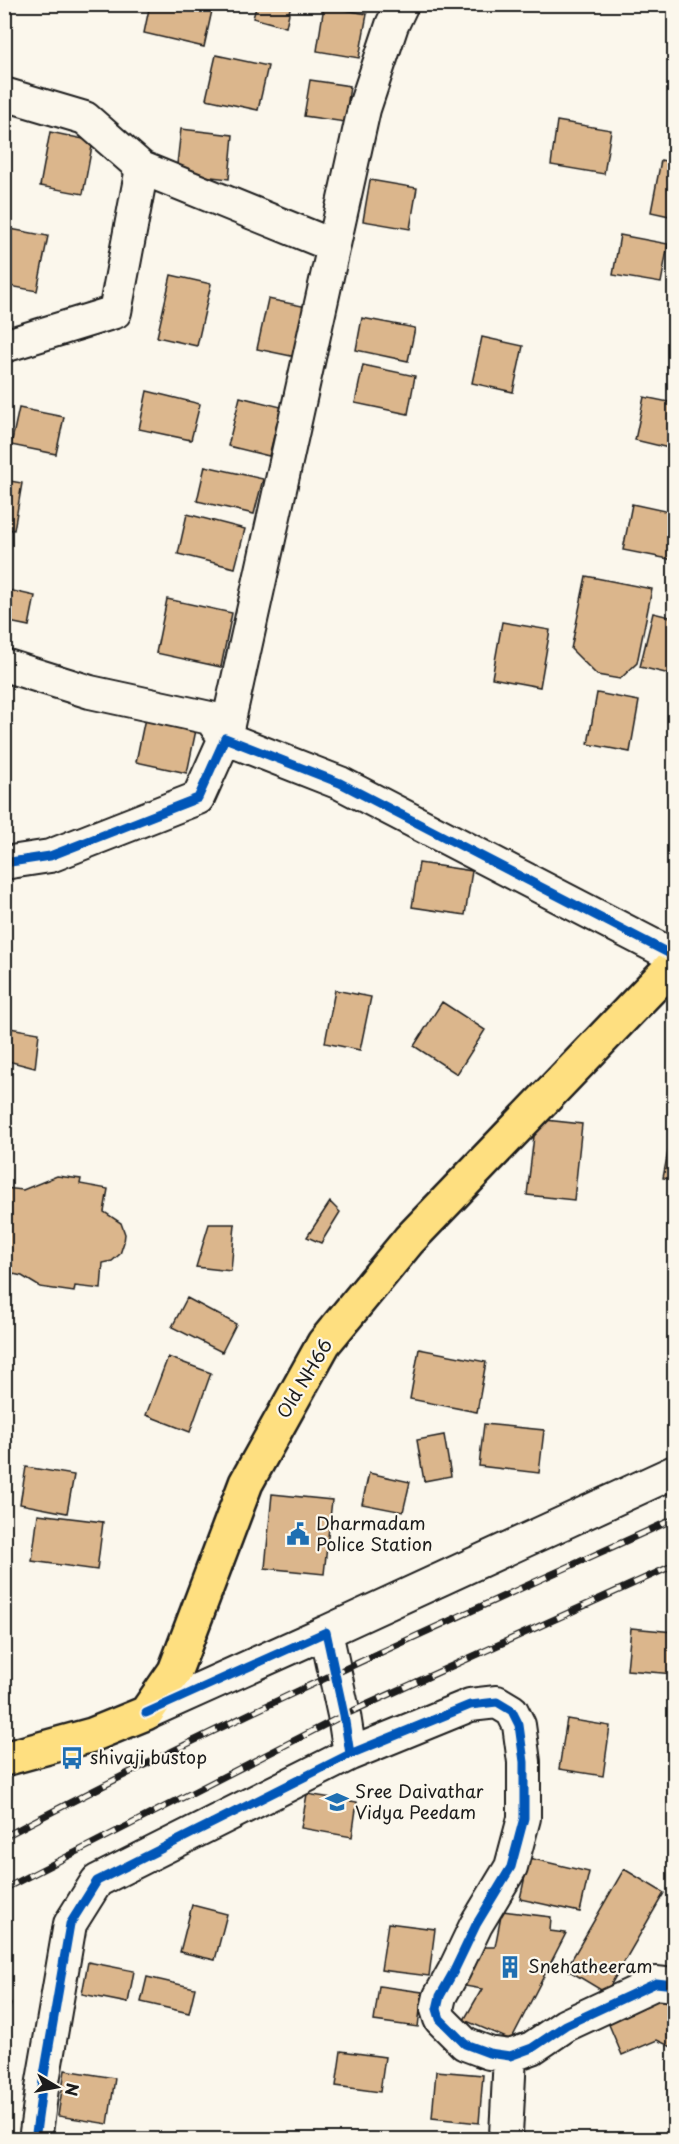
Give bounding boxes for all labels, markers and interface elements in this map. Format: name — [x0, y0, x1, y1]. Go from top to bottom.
street label: Old NH66 — [269, 1333, 338, 1423]
place label: Dharmadam Police Station — [316, 1509, 433, 1557]
public building icon: Dharmadam Police Station — [285, 1521, 311, 1547]
place label: shivaji bustop — [90, 1743, 207, 1770]
bus stop icon: shivaji bustop — [59, 1745, 85, 1771]
place label: Sree Daivathar Vidya Peedam — [355, 1777, 484, 1825]
school or university icon: Sree Daivathar Vidya Peedam — [324, 1789, 350, 1815]
place label: Snehatheeram — [528, 1952, 653, 1979]
building icon: Snehatheeram — [497, 1954, 523, 1980]
north arrow — [27, 2057, 87, 2117]
text: N — [60, 2081, 86, 2098]

